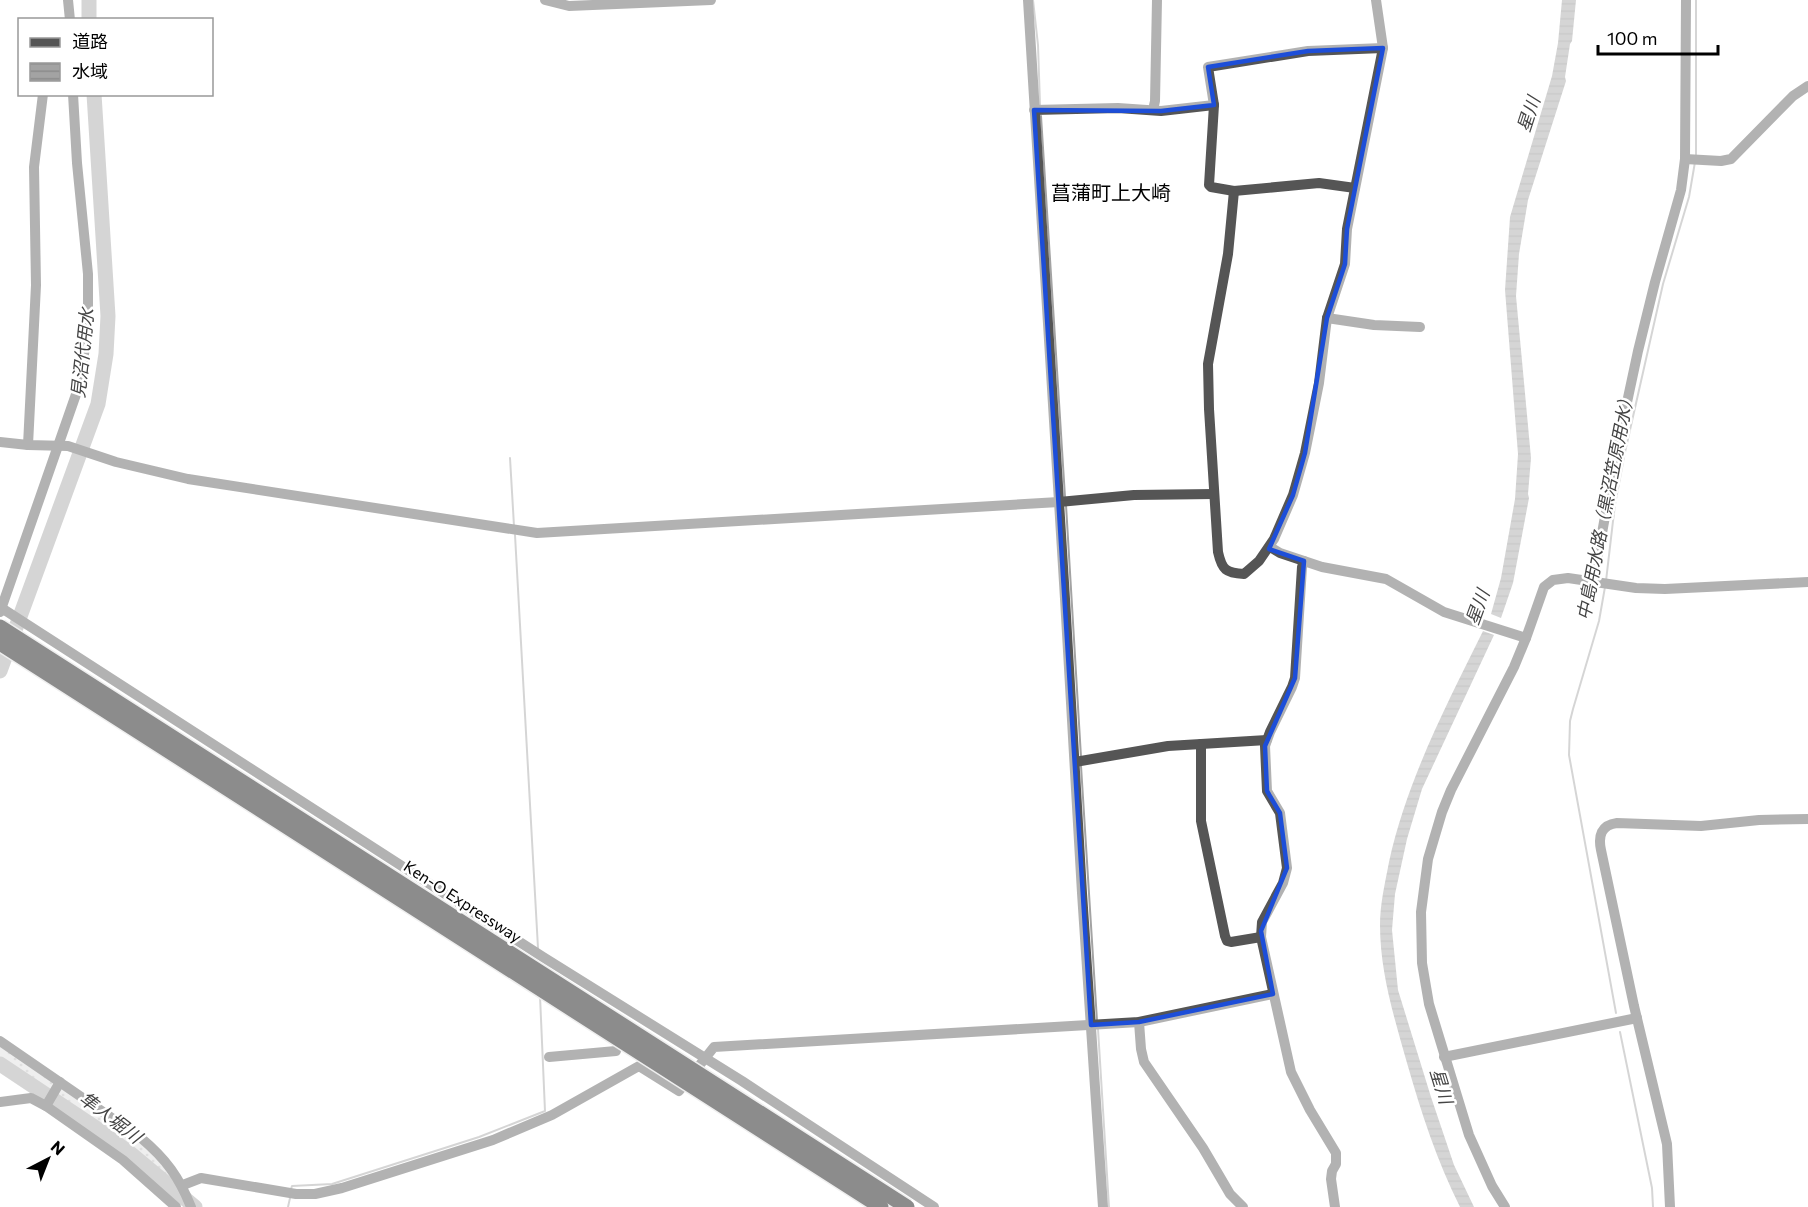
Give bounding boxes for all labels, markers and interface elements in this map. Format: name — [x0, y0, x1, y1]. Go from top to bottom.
legend — [18, 18, 213, 96]
scale bar — [1598, 18, 1718, 56]
text: 100 m — [1607, 27, 1657, 49]
text: 道路 — [72, 30, 108, 52]
text: 水域 — [72, 60, 108, 82]
water label: 星川 — [1512, 92, 1545, 135]
district label: 菖蒲町上大崎 — [1051, 180, 1171, 204]
water label: 見沼代用水 — [66, 305, 98, 399]
water label: 中島用水路（黒沼笠原用水） — [1572, 388, 1638, 622]
water label: 星川 — [1461, 584, 1494, 628]
street label: Ken-O Expressway — [401, 856, 525, 946]
water label: 星川 — [1426, 1066, 1458, 1108]
water label: 隼人堀川 — [76, 1087, 148, 1149]
north arrow — [18, 1129, 78, 1189]
text: N — [48, 1136, 69, 1159]

